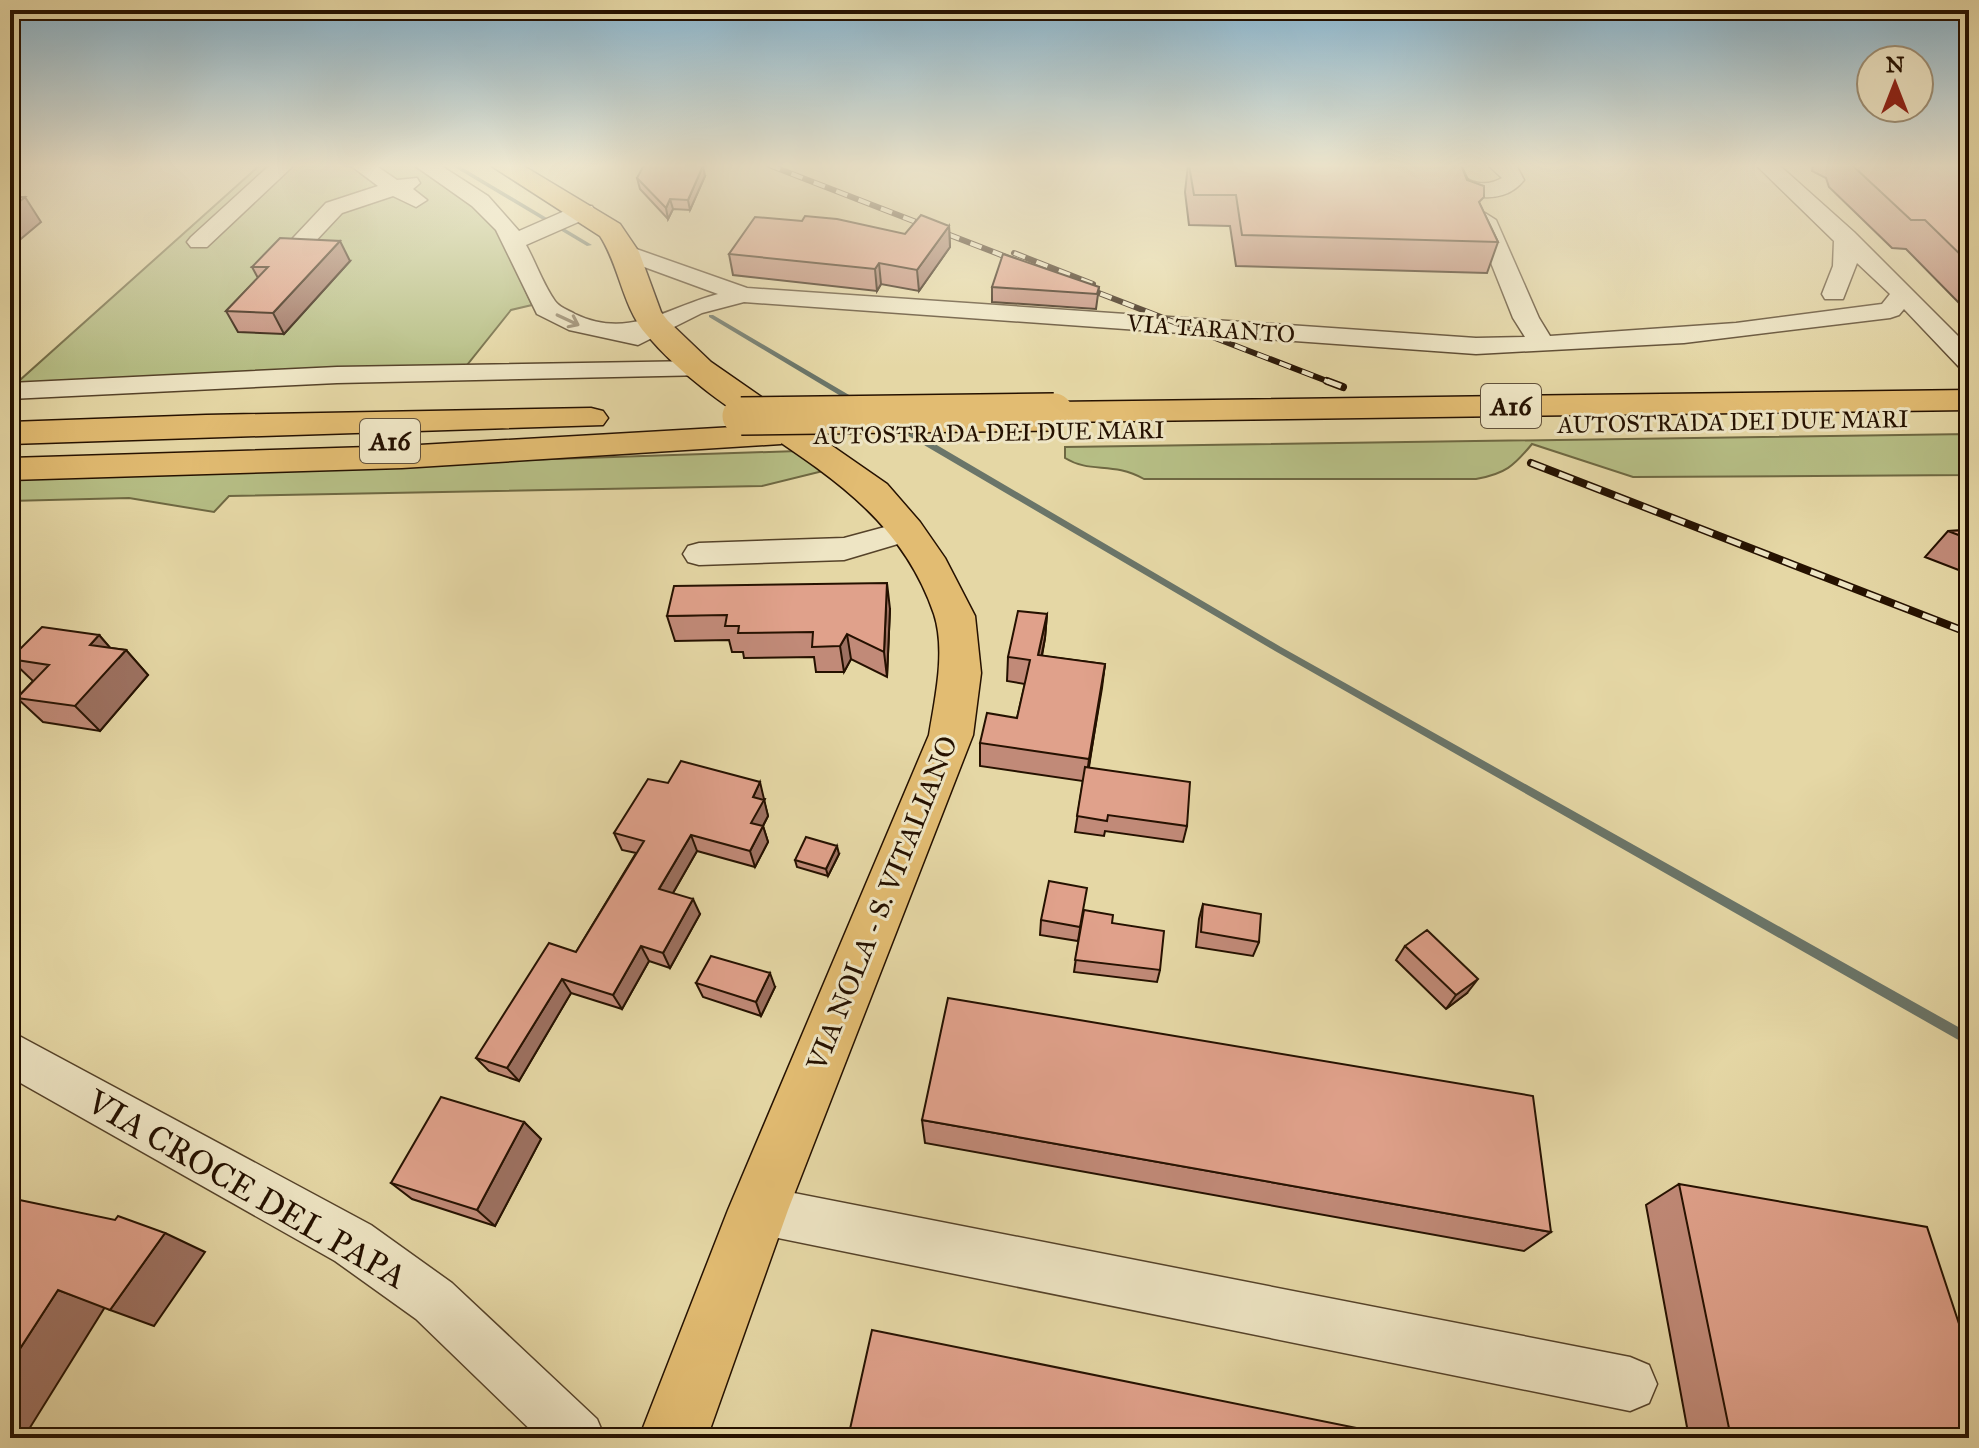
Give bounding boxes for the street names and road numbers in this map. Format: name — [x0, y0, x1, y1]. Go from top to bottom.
street label: VIA TARANTO — [1125, 308, 1296, 350]
road number: A16 — [1481, 384, 1541, 428]
street label: AUTOSTRADA DEI DUE MARI — [1556, 404, 1909, 440]
street label: AUTOSTRADA DEI DUE MARI — [812, 415, 1165, 451]
road number: A16 — [360, 419, 420, 463]
street label: VIA NOLA - S. VITALIANO — [798, 730, 965, 1076]
street label: VIA CROCE DEL PAPA — [79, 1080, 414, 1297]

